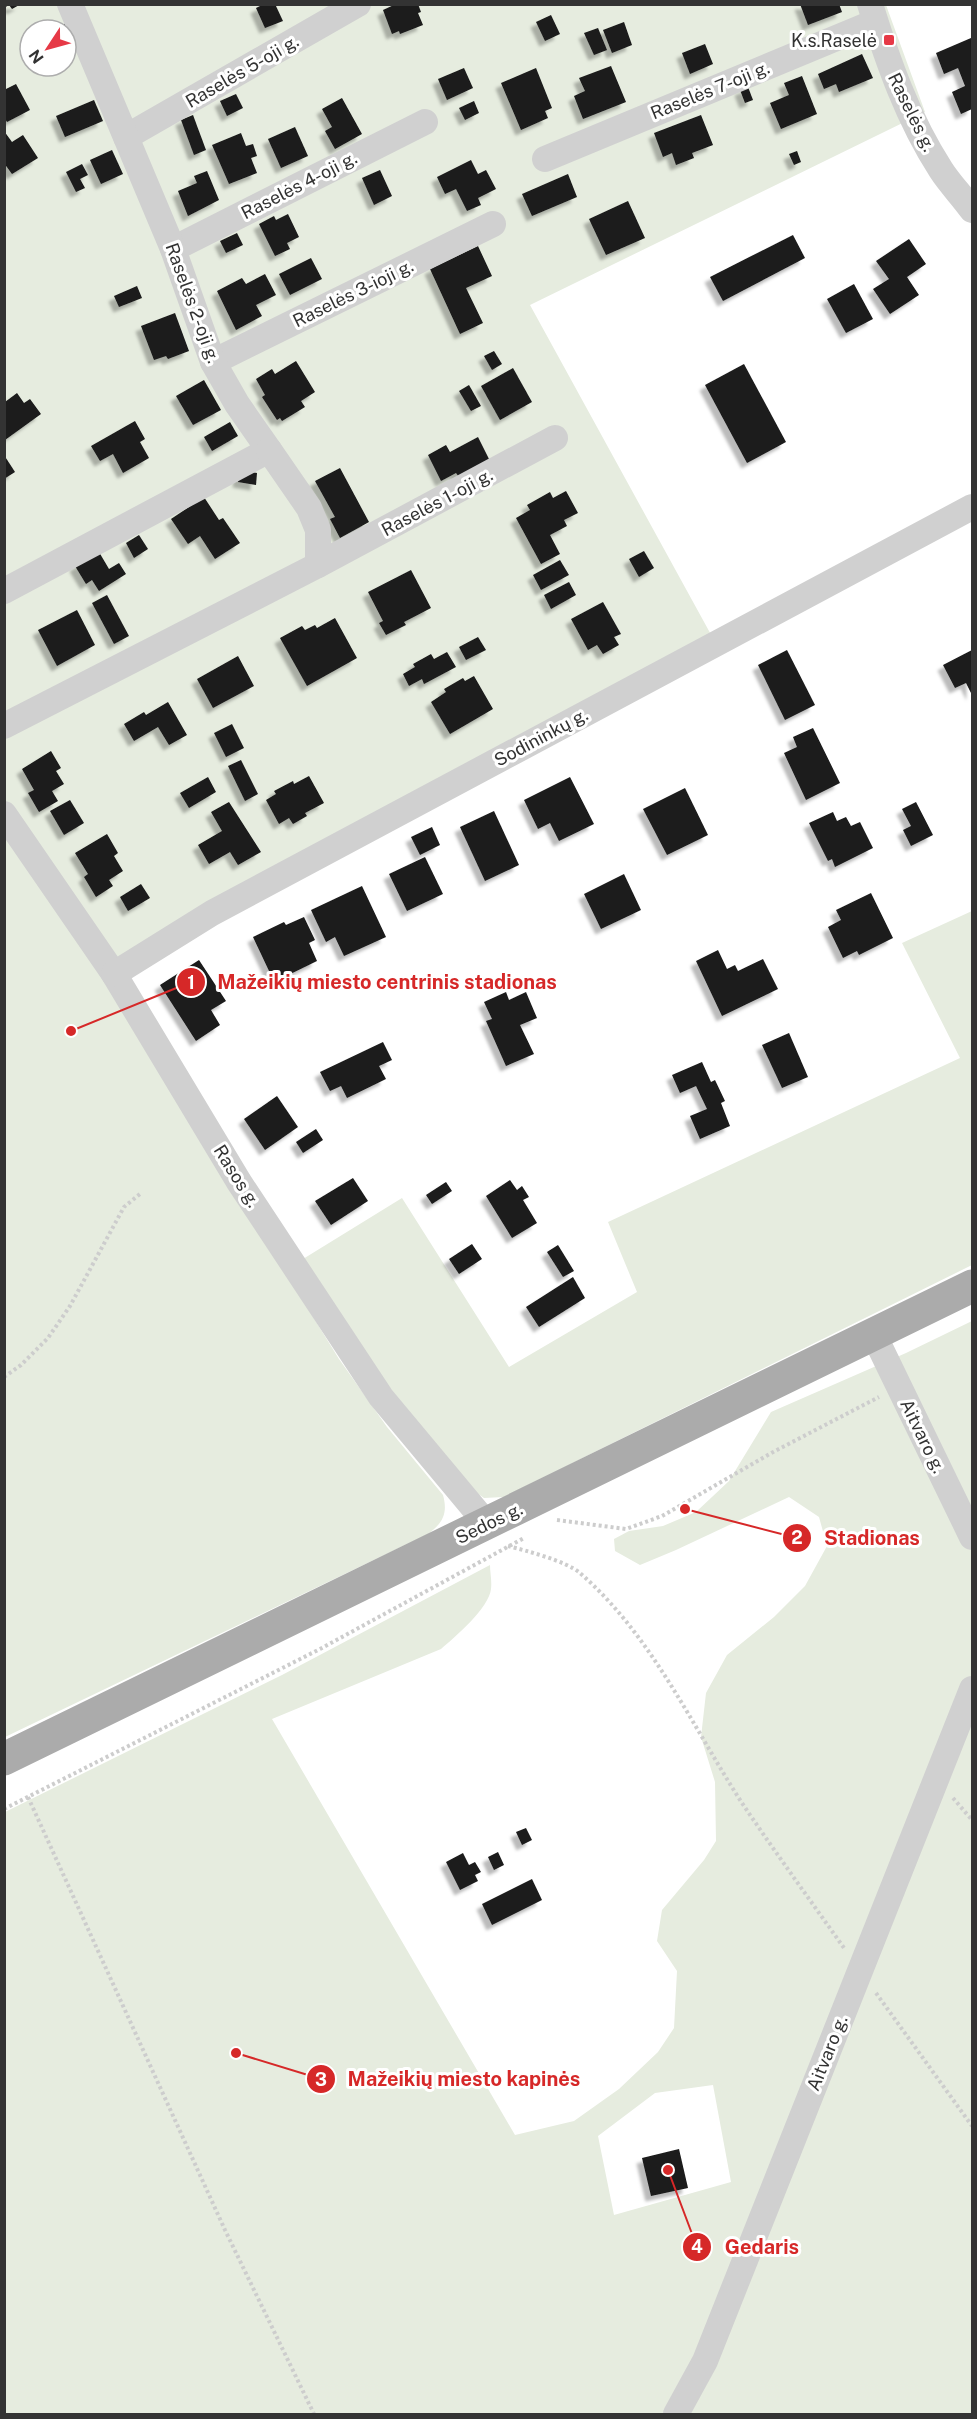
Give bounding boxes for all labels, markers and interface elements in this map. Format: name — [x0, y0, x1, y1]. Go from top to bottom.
north arrow — [18, 18, 78, 78]
street label: Raselės 5-oji g. — [182, 30, 302, 112]
place label: K.s.Raselė — [791, 30, 877, 51]
marker: K.s.Raselė — [882, 33, 896, 47]
text: N — [25, 46, 48, 67]
street label: Raselės 7-oji g. — [647, 57, 773, 123]
street label: Raselės g. — [884, 69, 940, 155]
street label: Raselės 4-oji g. — [238, 147, 360, 223]
street label: Raselės 2-oji g. — [162, 240, 224, 366]
street label: Raselės 3-ioji g. — [289, 255, 417, 331]
street label: Raselės 1-oji g. — [378, 464, 496, 540]
street label: Sodininkų g. — [491, 704, 591, 770]
callout: Mažeikių miesto centrinis stadionas — [176, 963, 569, 1001]
text: Mažeikių miesto centrinis stadionas — [217, 970, 557, 994]
text: 1 — [187, 972, 195, 993]
street label: Rasos g. — [210, 1141, 264, 1211]
street label: Aitvaro g. — [896, 1396, 950, 1476]
street label: Sedos g. — [452, 1498, 526, 1548]
callout: Stadionas — [782, 1519, 932, 1557]
text: Stadionas — [824, 1526, 920, 1550]
text: 2 — [791, 1527, 803, 1548]
street label: Aitvaro g. — [802, 2012, 852, 2094]
callout: Mažeikių miesto kapinės — [306, 2060, 593, 2098]
text: Mažeikių miesto kapinės — [348, 2067, 580, 2091]
text: 3 — [315, 2069, 327, 2090]
callout: Gedaris — [682, 2228, 811, 2266]
text: Gedaris — [725, 2235, 799, 2259]
text: 4 — [691, 2236, 703, 2257]

